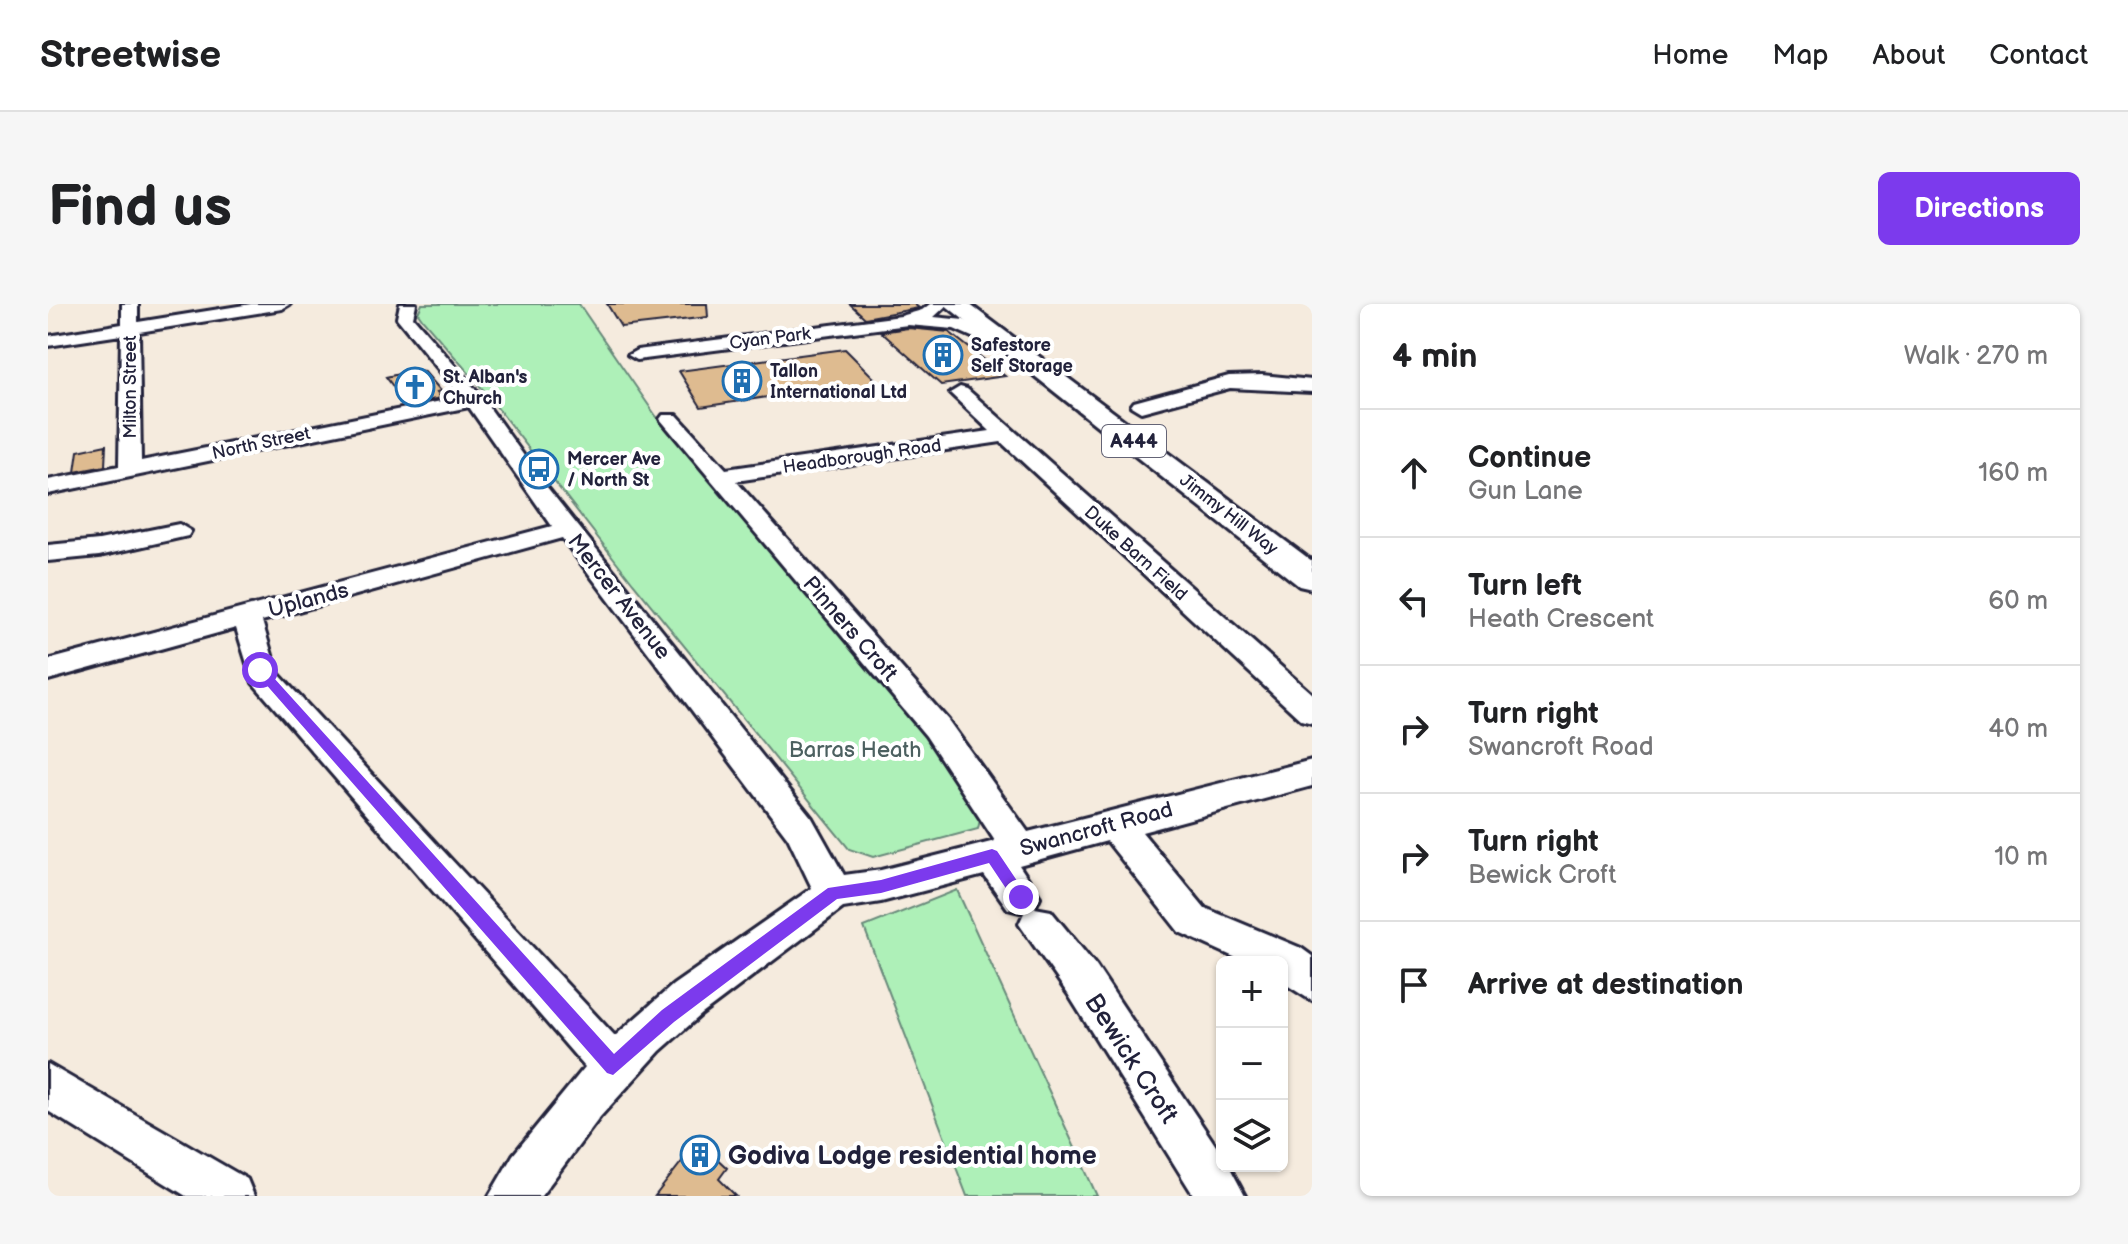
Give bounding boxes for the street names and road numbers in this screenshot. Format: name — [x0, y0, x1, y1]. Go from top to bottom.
street label: Cyan Park — [728, 323, 812, 354]
street label: Milton Street — [120, 335, 141, 439]
street label: North Street — [210, 423, 313, 464]
road number: A444 — [1102, 425, 1166, 457]
street label: Headborough Road — [782, 435, 943, 478]
street label: Jimmy Hill Way — [1175, 470, 1283, 560]
street label: Duke Barn Field — [1080, 502, 1191, 605]
street label: Mercer Avenue — [561, 529, 676, 665]
street label: Pinners Croft — [797, 571, 903, 687]
street label: Uplands — [265, 577, 352, 624]
street label: Swancroft Road — [1017, 796, 1176, 863]
street label: Bewick Croft — [1077, 988, 1184, 1129]

